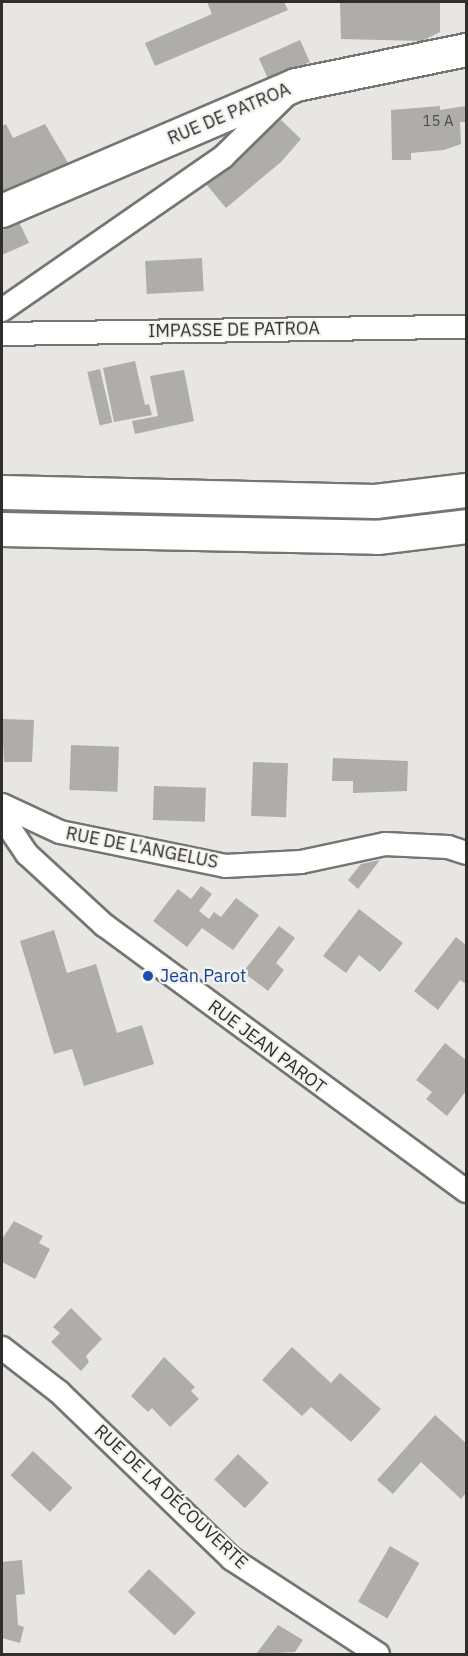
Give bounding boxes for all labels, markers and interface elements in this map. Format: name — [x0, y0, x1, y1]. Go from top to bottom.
street label: RUE DE PATROA — [164, 78, 294, 150]
house number: 15 A — [422, 112, 454, 130]
street label: IMPASSE DE PATROA — [148, 318, 320, 342]
street label: RUE DE L'ANGELUS — [64, 823, 220, 873]
place label: Jean Parot — [160, 965, 246, 987]
marker: Jean Parot — [141, 969, 155, 983]
street label: RUE JEAN PAROT — [204, 996, 330, 1098]
street label: RUE DE LA DÉCOUVERTE — [90, 1420, 252, 1574]

